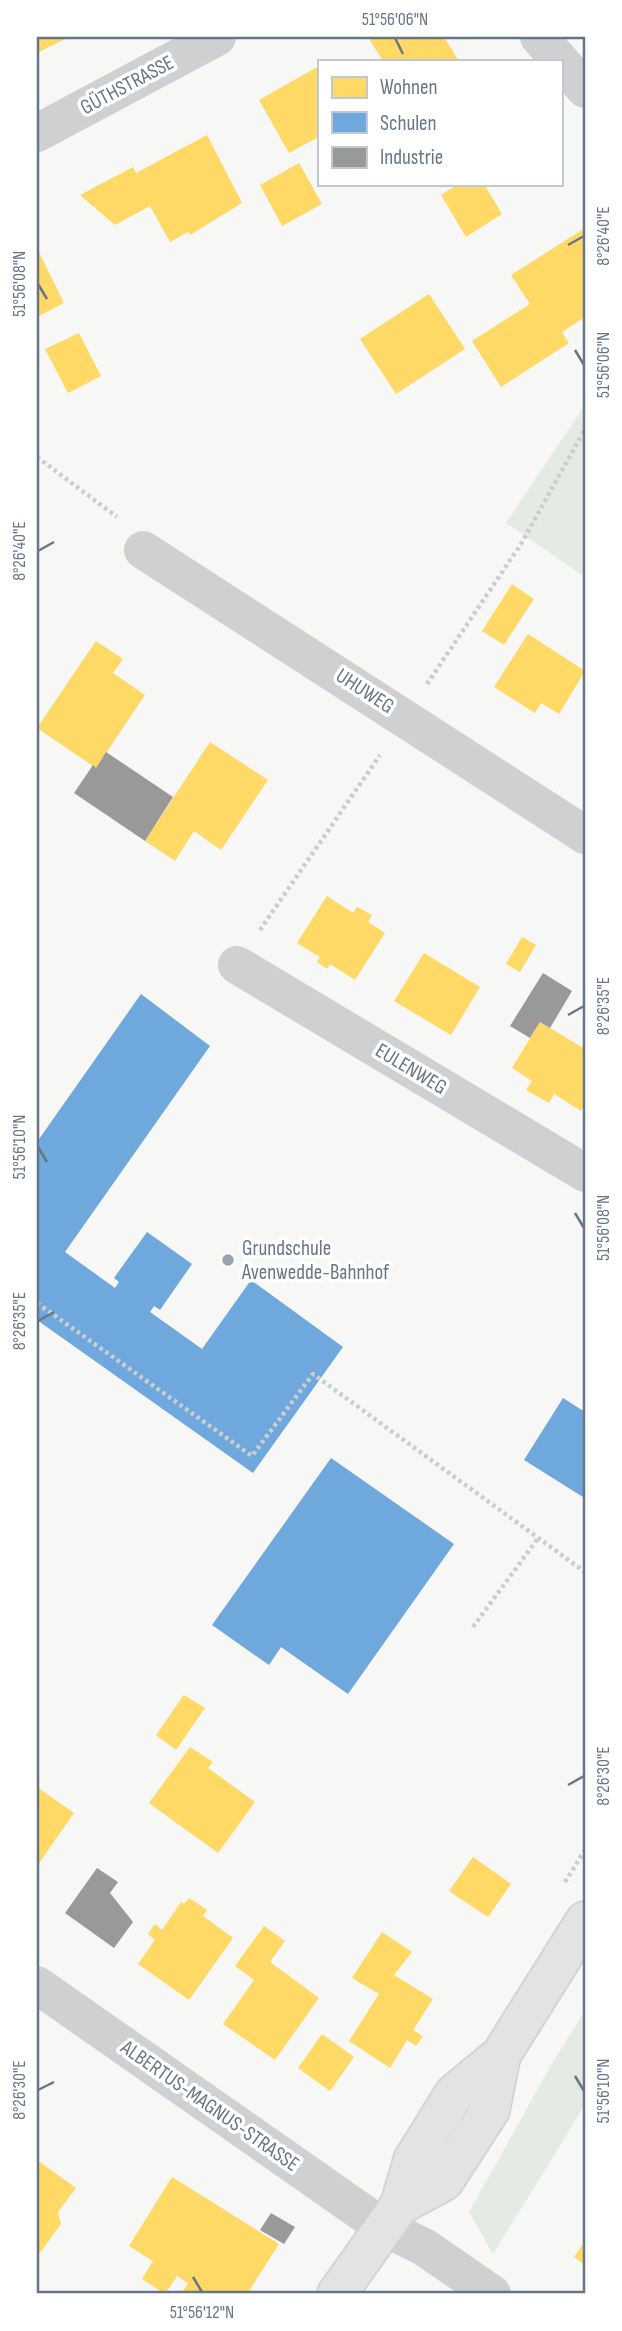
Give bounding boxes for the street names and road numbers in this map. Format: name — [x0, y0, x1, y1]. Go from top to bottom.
street label: GÜTHSTRASSE — [76, 50, 178, 120]
street label: UHUWEG — [331, 663, 399, 719]
street label: EULENWEG — [371, 1038, 451, 1100]
street label: ALBERTUS-MAGNUS-STRASSE — [115, 2034, 304, 2177]

